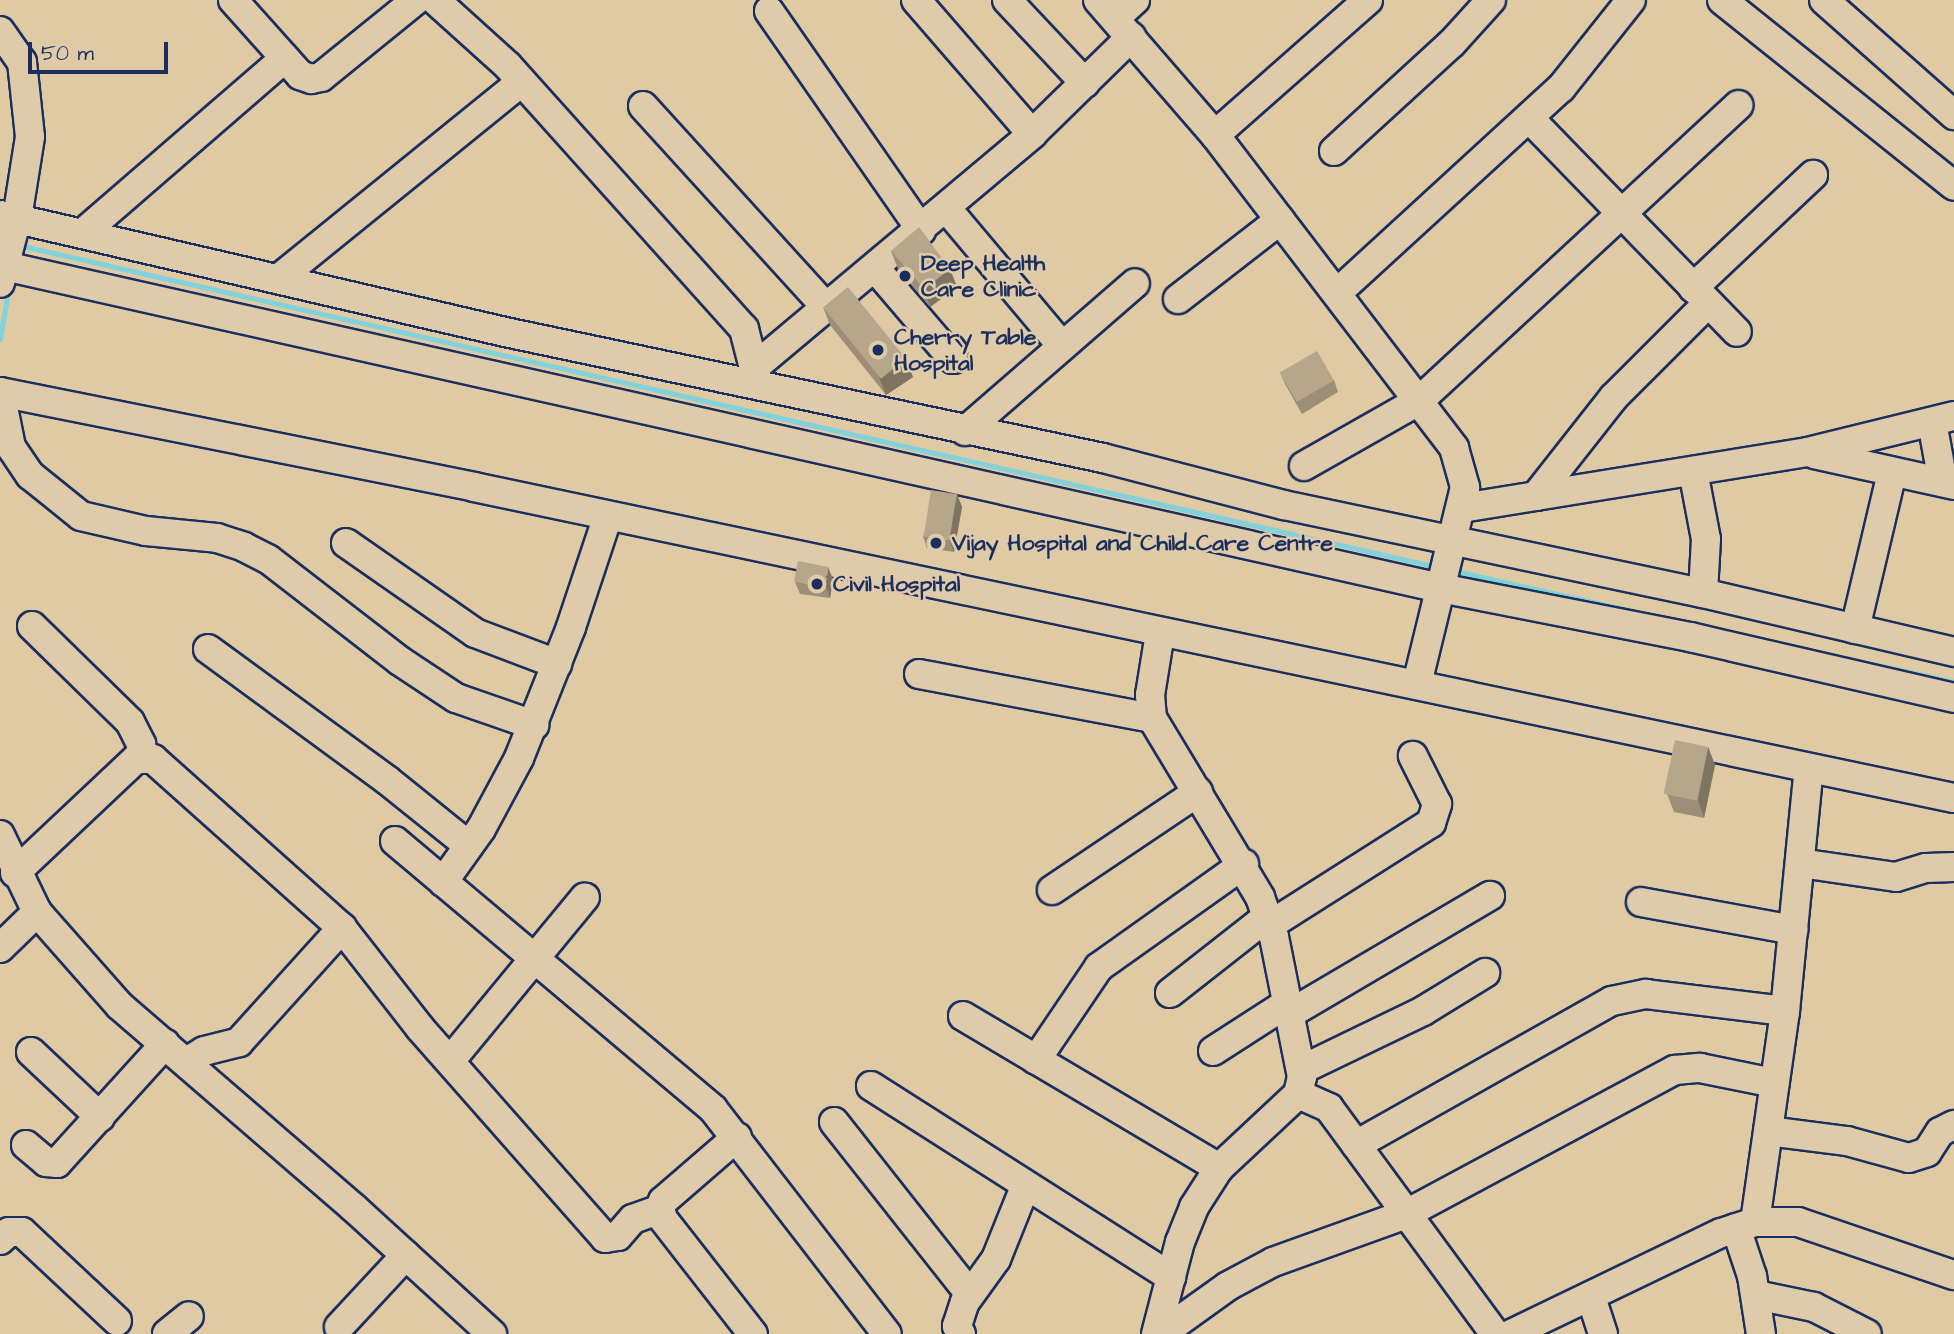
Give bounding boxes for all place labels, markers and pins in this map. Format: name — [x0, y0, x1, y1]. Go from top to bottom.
place label: Deep Health Care Clinic — [921, 249, 1045, 303]
marker: Deep Health Care Clinic — [895, 266, 915, 286]
place label: Cherry Table Hospital — [894, 323, 1036, 377]
marker: Cherry Table Hospital — [868, 340, 888, 360]
place label: Vijay Hospital and Child Care Centre — [952, 529, 1333, 557]
marker: Vijay Hospital and Child Care Centre — [926, 533, 946, 553]
place label: Civil Hospital — [833, 570, 960, 598]
marker: Civil Hospital — [807, 574, 827, 594]

